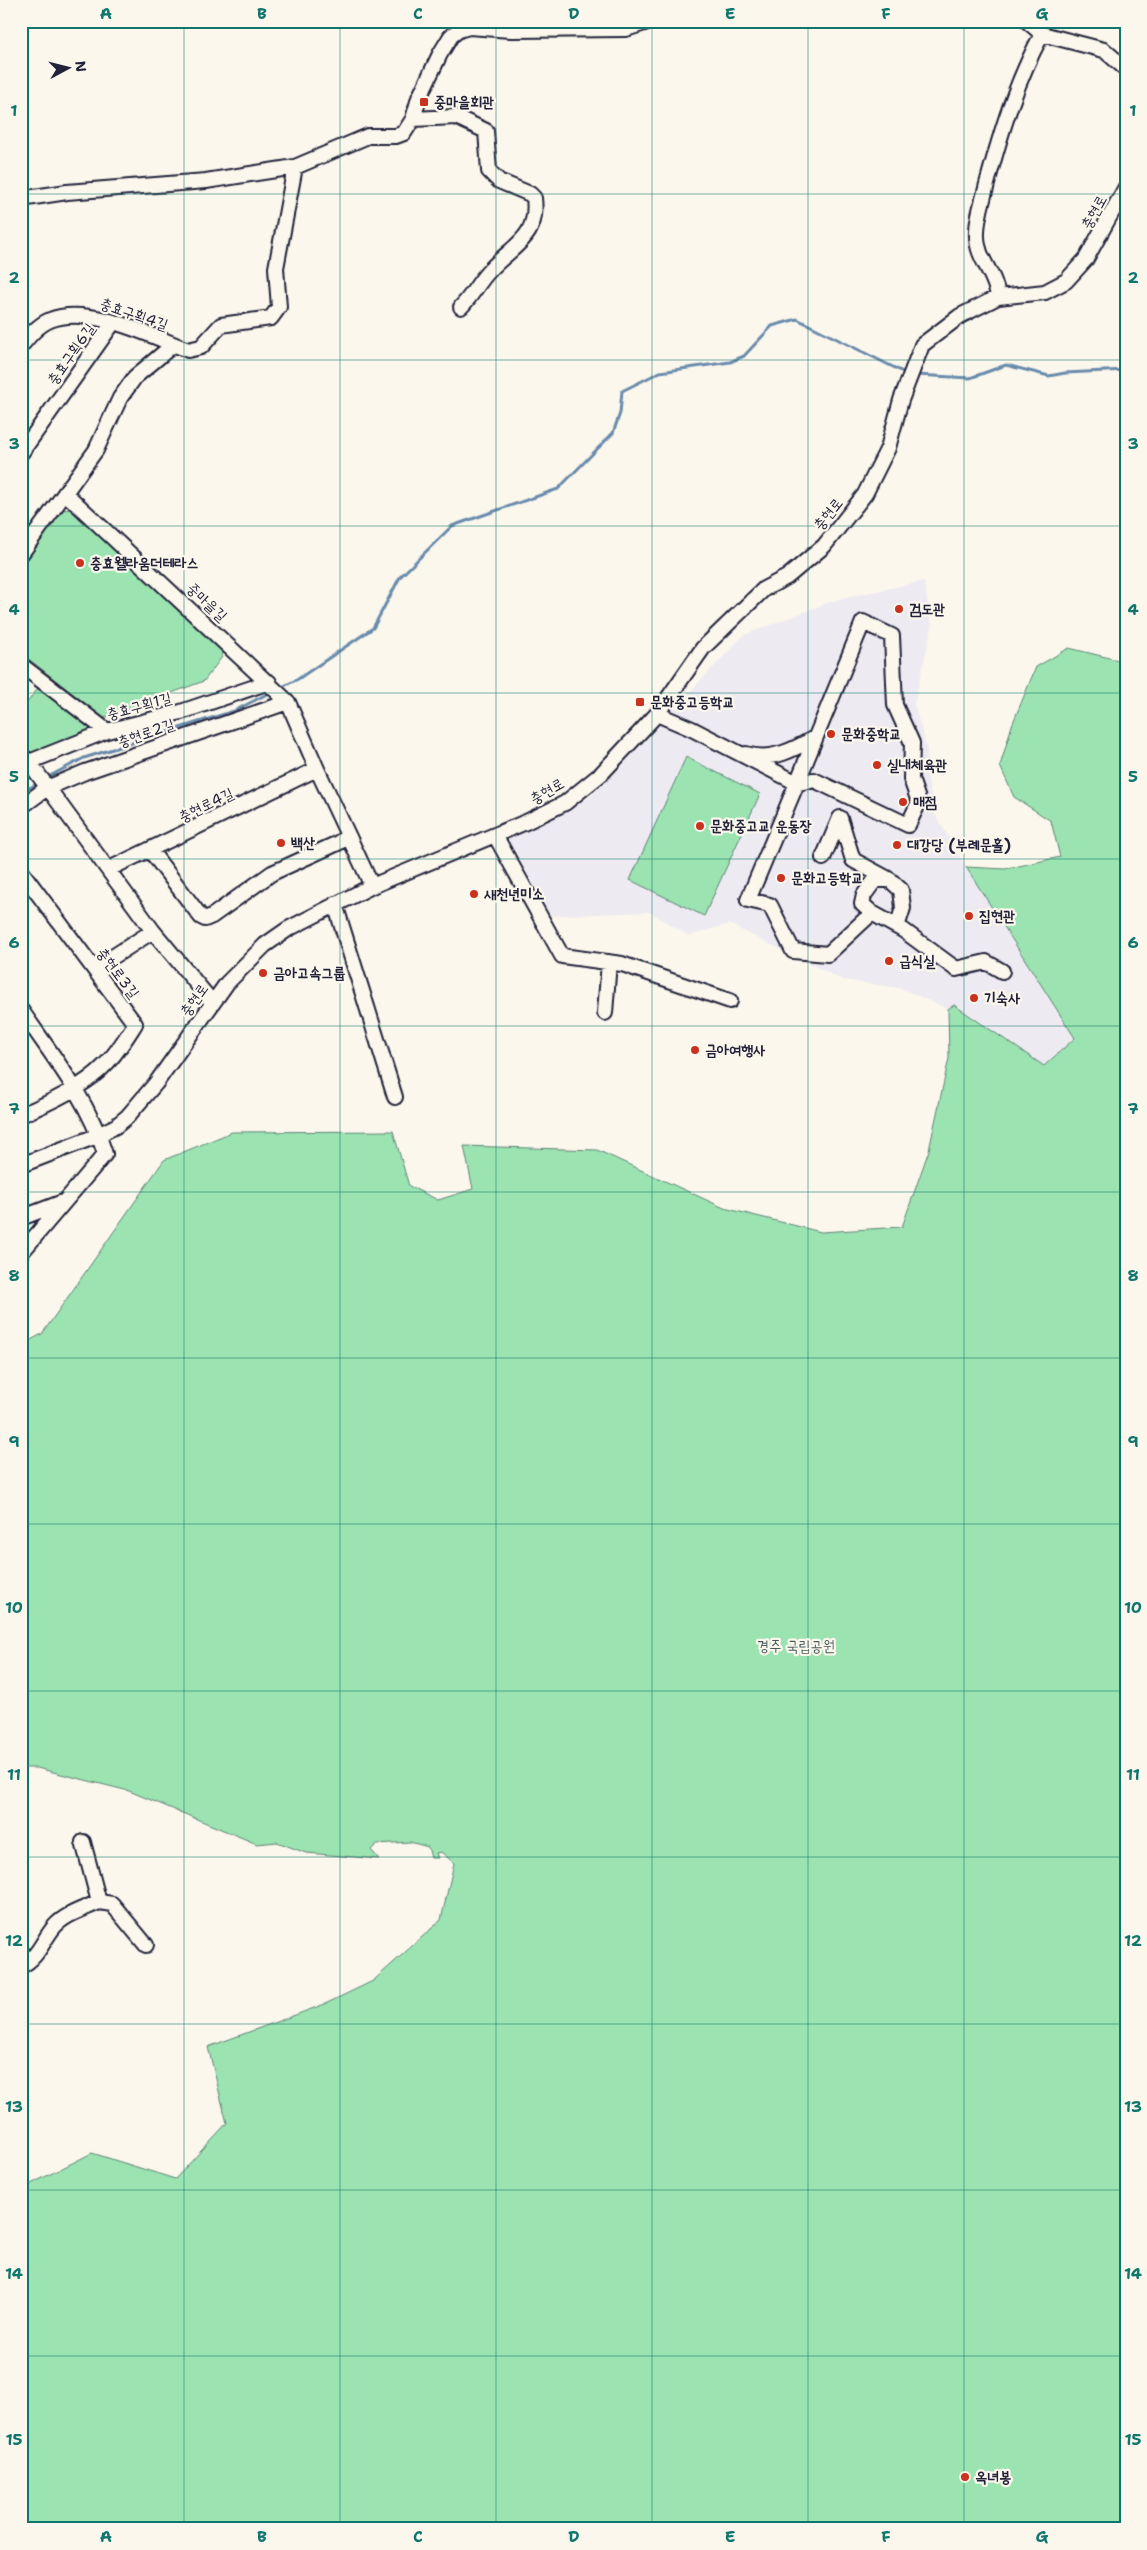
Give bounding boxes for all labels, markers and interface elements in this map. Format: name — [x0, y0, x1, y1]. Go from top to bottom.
text: A — [100, 3, 112, 24]
text: B — [257, 3, 267, 24]
text: C — [413, 3, 423, 24]
text: D — [568, 3, 580, 24]
text: E — [725, 3, 735, 24]
text: F — [881, 3, 891, 24]
text: G — [1036, 3, 1049, 24]
north arrow — [42, 42, 92, 92]
text: N — [71, 60, 91, 73]
place label: 중마을회관 — [434, 92, 494, 112]
marker: 중마을회관 — [418, 96, 430, 108]
text: 1 — [10, 100, 18, 121]
text: 1 — [1129, 100, 1137, 121]
street label: 충현로 — [1076, 191, 1112, 233]
text: 2 — [8, 267, 20, 288]
text: 2 — [1127, 267, 1139, 288]
street label: 충효구획4길 — [97, 293, 171, 335]
street label: 충효구획6길 — [42, 319, 100, 389]
text: 3 — [8, 433, 20, 454]
text: 3 — [1127, 433, 1139, 454]
street label: 충현로 — [809, 494, 847, 534]
place label: 충효웰라움더테라스 — [90, 553, 199, 573]
marker: 충효웰라움더테라스 — [74, 557, 86, 569]
street label: 중마을길 — [183, 578, 231, 626]
text: 4 — [8, 599, 20, 620]
place label: 검도관 — [909, 599, 945, 619]
text: 4 — [1127, 599, 1139, 620]
marker: 검도관 — [893, 603, 905, 615]
street label: 충효구획1길 — [104, 688, 174, 724]
place label: 문화중고등학교 — [650, 692, 735, 712]
marker: 문화중고등학교 — [634, 696, 646, 708]
street label: 충현로2길 — [115, 714, 177, 752]
place label: 문화중학교 — [841, 724, 901, 744]
marker: 문화중학교 — [825, 728, 837, 740]
place label: 실내체육관 — [887, 755, 947, 775]
marker: 실내체육관 — [871, 759, 883, 771]
text: 5 — [9, 766, 19, 787]
text: 5 — [1128, 766, 1138, 787]
street label: 충현로 — [526, 773, 568, 809]
street label: 충현로4길 — [175, 783, 237, 827]
place label: 매점 — [913, 792, 937, 812]
marker: 매점 — [897, 796, 909, 808]
place label: 문화중고교 운동장 — [710, 816, 812, 836]
marker: 문화중고교 운동장 — [694, 820, 706, 832]
place label: 백산 — [291, 833, 315, 853]
place label: 대강당 (부례문홀) — [907, 835, 1011, 855]
marker: 백산 — [275, 837, 287, 849]
marker: 대강당 (부례문홀) — [891, 839, 903, 851]
place label: 문화고등학교 — [791, 868, 863, 888]
marker: 문화고등학교 — [775, 872, 787, 884]
place label: 새천년미소 — [483, 884, 544, 904]
marker: 새천년미소 — [468, 888, 480, 900]
place label: 집현관 — [979, 906, 1015, 926]
marker: 집현관 — [963, 910, 975, 922]
text: 6 — [8, 932, 20, 953]
text: 6 — [1127, 932, 1139, 953]
street label: 충현로3길 — [92, 944, 144, 1002]
place label: 급식실 — [899, 951, 936, 971]
marker: 급식실 — [883, 955, 895, 967]
place label: 금아고속그룹 — [273, 963, 345, 983]
marker: 금아고속그룹 — [257, 967, 269, 979]
street label: 충현로 — [175, 979, 213, 1021]
place label: 기숙사 — [984, 988, 1020, 1008]
marker: 기숙사 — [968, 992, 980, 1004]
place label: 금아여행사 — [705, 1040, 765, 1060]
marker: 금아여행사 — [689, 1044, 701, 1056]
text: 7 — [8, 1098, 20, 1119]
text: 7 — [1127, 1098, 1139, 1119]
text: 8 — [8, 1265, 20, 1286]
text: 8 — [1127, 1265, 1139, 1286]
text: 9 — [8, 1431, 20, 1452]
text: 9 — [1127, 1431, 1139, 1452]
text: 10 — [5, 1597, 23, 1618]
text: 10 — [1124, 1597, 1142, 1618]
park label: 경주 국립공원 — [757, 1636, 835, 1656]
text: 11 — [7, 1764, 21, 1785]
text: 11 — [1126, 1764, 1140, 1785]
text: 12 — [5, 1930, 23, 1951]
text: 12 — [1124, 1930, 1142, 1951]
text: 13 — [5, 2096, 23, 2117]
text: 13 — [1124, 2096, 1142, 2117]
text: 14 — [5, 2263, 23, 2284]
text: 14 — [1124, 2263, 1142, 2284]
text: 15 — [5, 2429, 23, 2450]
text: 15 — [1124, 2429, 1142, 2450]
place label: 옥녀봉 — [975, 2467, 1011, 2487]
marker: 옥녀봉 — [959, 2471, 971, 2483]
text: A — [100, 2526, 112, 2547]
text: B — [257, 2526, 267, 2547]
text: C — [413, 2526, 423, 2547]
text: D — [568, 2526, 580, 2547]
text: E — [725, 2526, 735, 2547]
text: F — [881, 2526, 891, 2547]
text: G — [1036, 2526, 1049, 2547]

